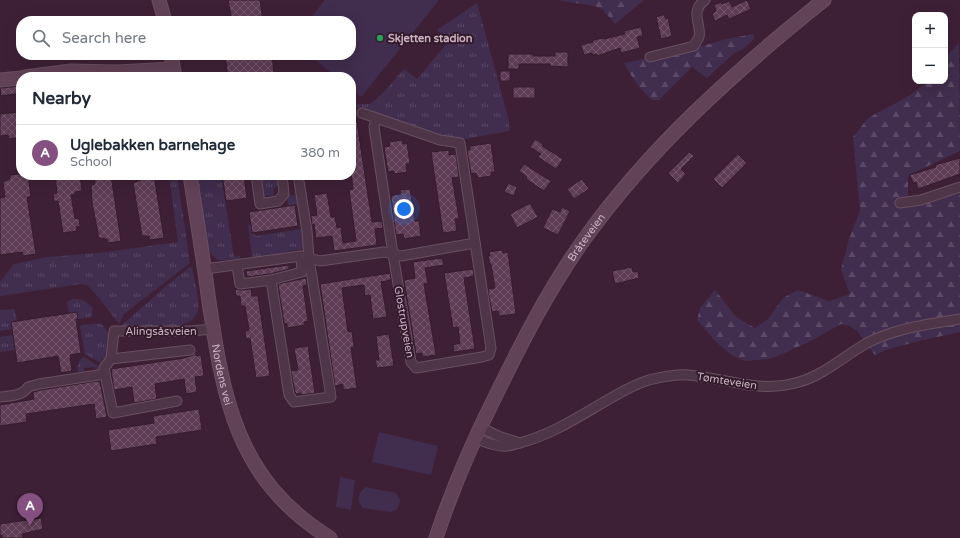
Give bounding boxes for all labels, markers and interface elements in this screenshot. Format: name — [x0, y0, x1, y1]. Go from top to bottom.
map controls — [912, 12, 948, 84]
button: + — [912, 12, 948, 48]
search box — [16, 16, 356, 60]
icon: search — [30, 27, 52, 49]
text: Search here — [62, 29, 146, 47]
place label: Skjetten stadion — [388, 32, 473, 46]
marker: Skjetten stadion — [375, 33, 385, 43]
button: − — [912, 48, 948, 84]
text: Nearby — [32, 88, 91, 109]
text: Uglebakken barnehage — [70, 136, 235, 154]
text: A — [40, 145, 50, 161]
text: 380 m — [300, 145, 340, 161]
text: School — [70, 154, 112, 170]
your location — [394, 199, 414, 219]
street label: Bråteveien — [564, 211, 608, 264]
street label: Glostrupveien — [391, 285, 417, 359]
street label: Alingsåsveien — [125, 325, 197, 338]
street label: Nordens vei — [209, 343, 235, 407]
street label: Tømteveien — [696, 370, 758, 392]
pin: A — [17, 493, 43, 526]

